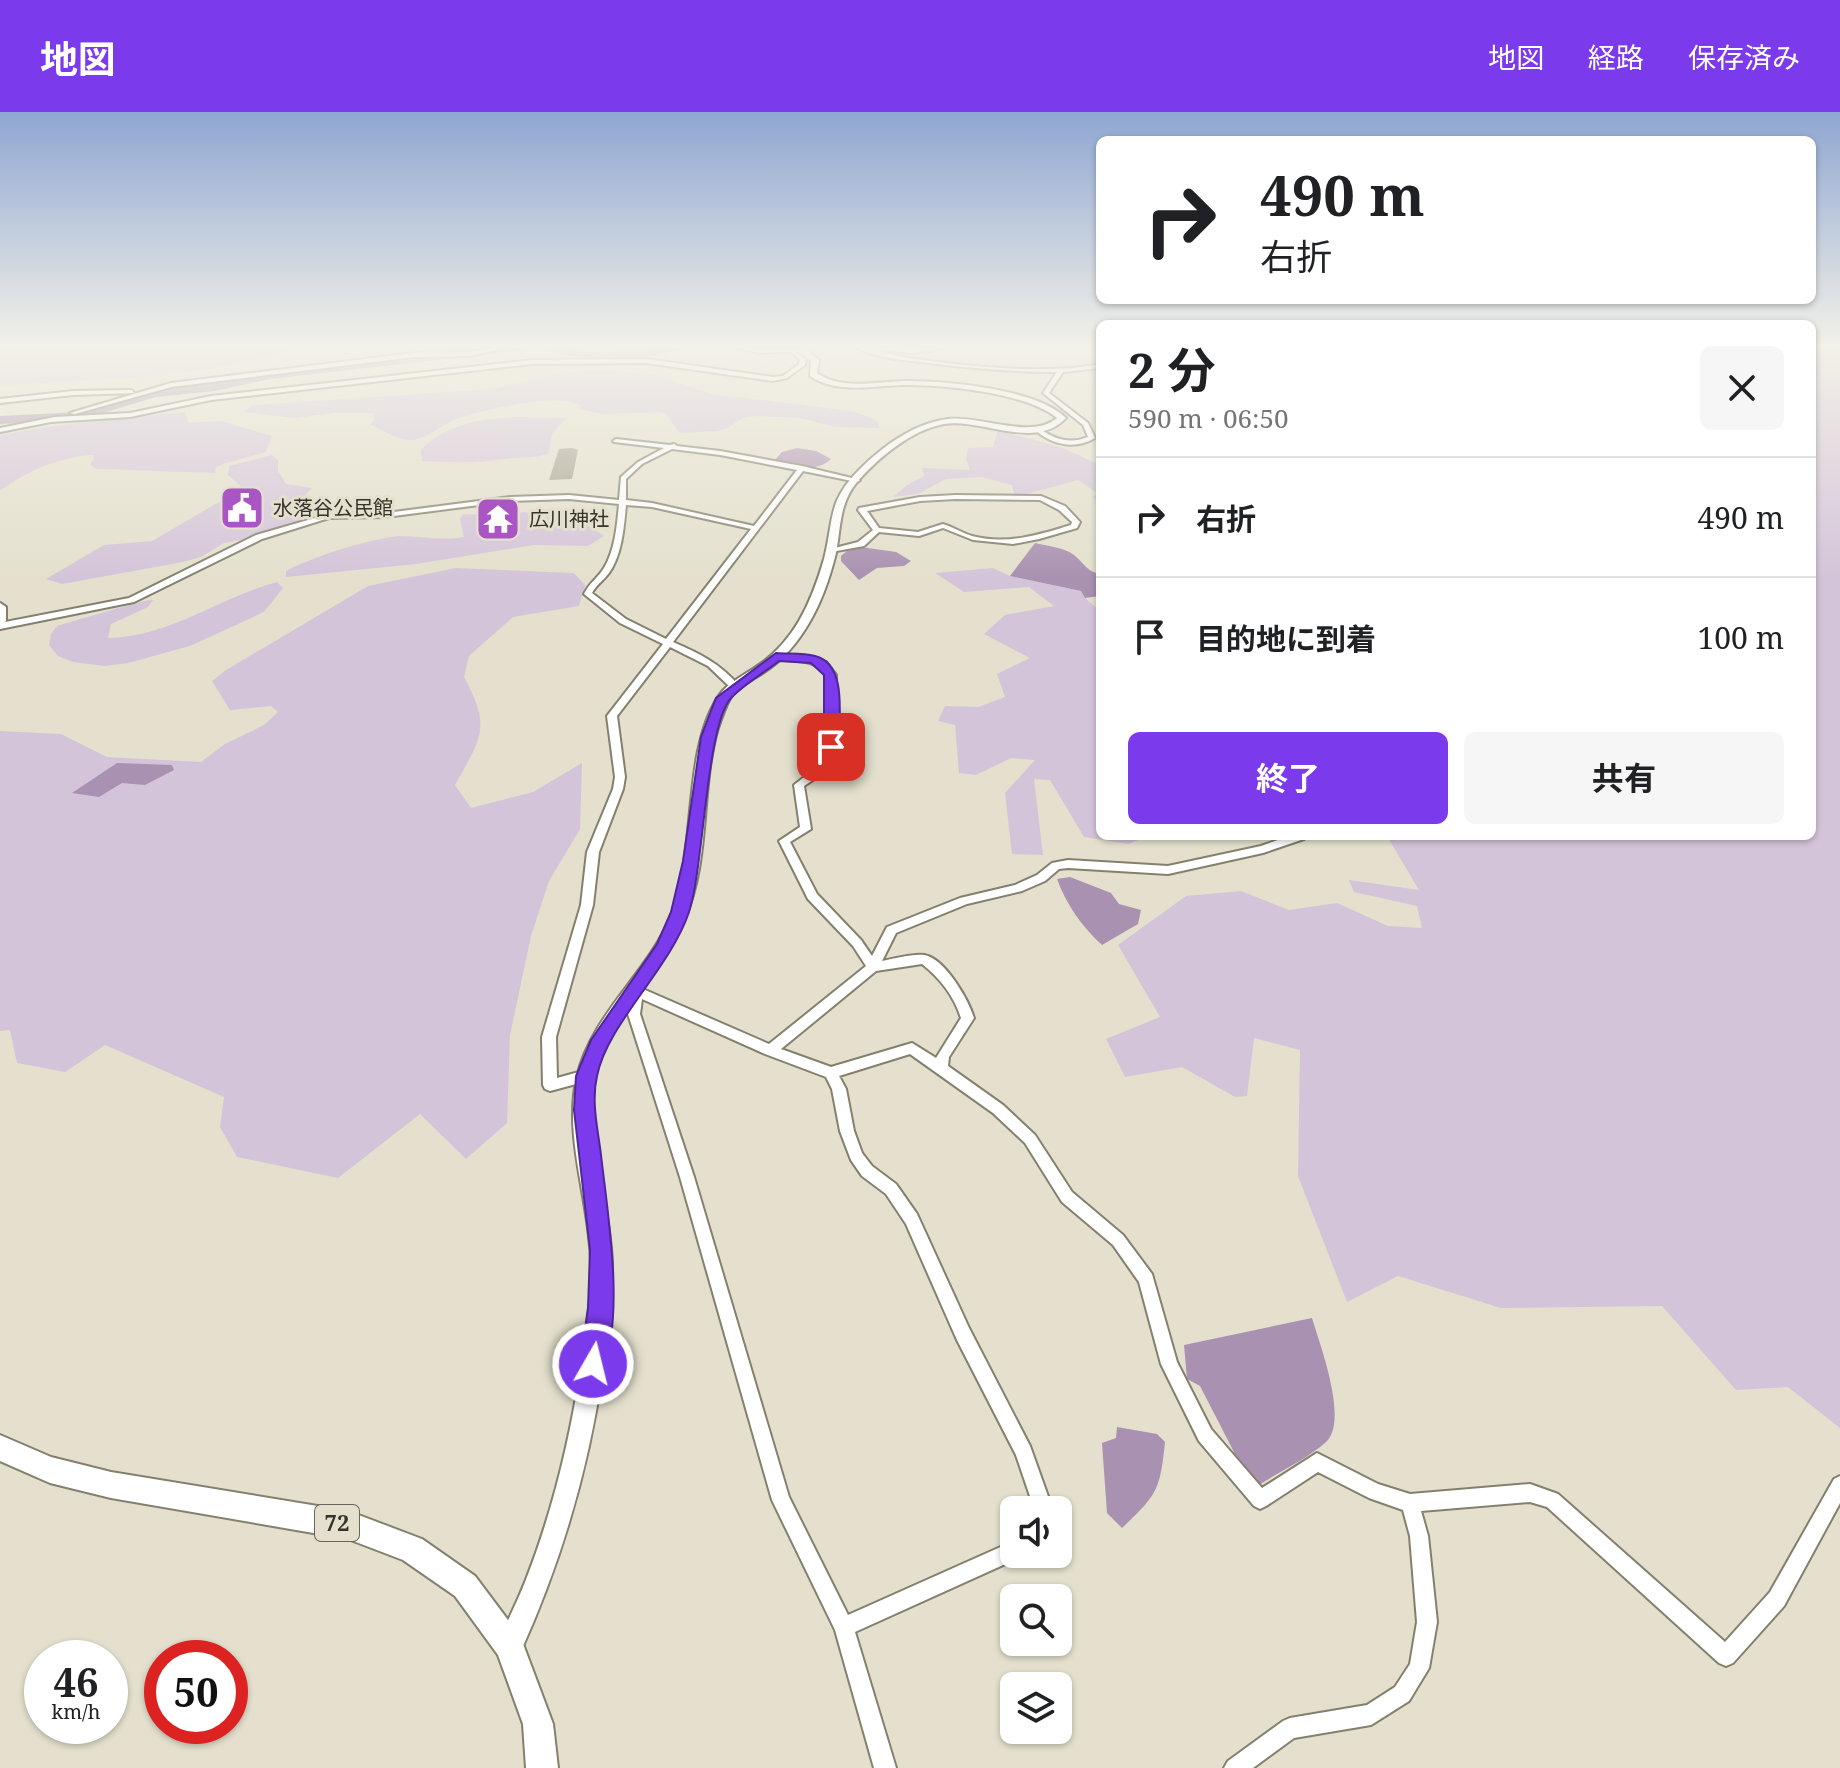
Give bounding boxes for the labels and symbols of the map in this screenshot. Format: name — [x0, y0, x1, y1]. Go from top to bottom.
public building icon: 水落谷公民館 — [218, 484, 266, 532]
place label: 水落谷公民館 — [273, 494, 393, 521]
temple icon: 広川神社 — [474, 495, 522, 543]
place label: 広川神社 — [529, 505, 609, 532]
pin — [797, 713, 865, 781]
position arrow — [551, 1322, 635, 1406]
road number: 72 — [315, 1505, 359, 1541]
speed limit sign: 50 — [144, 1640, 248, 1744]

